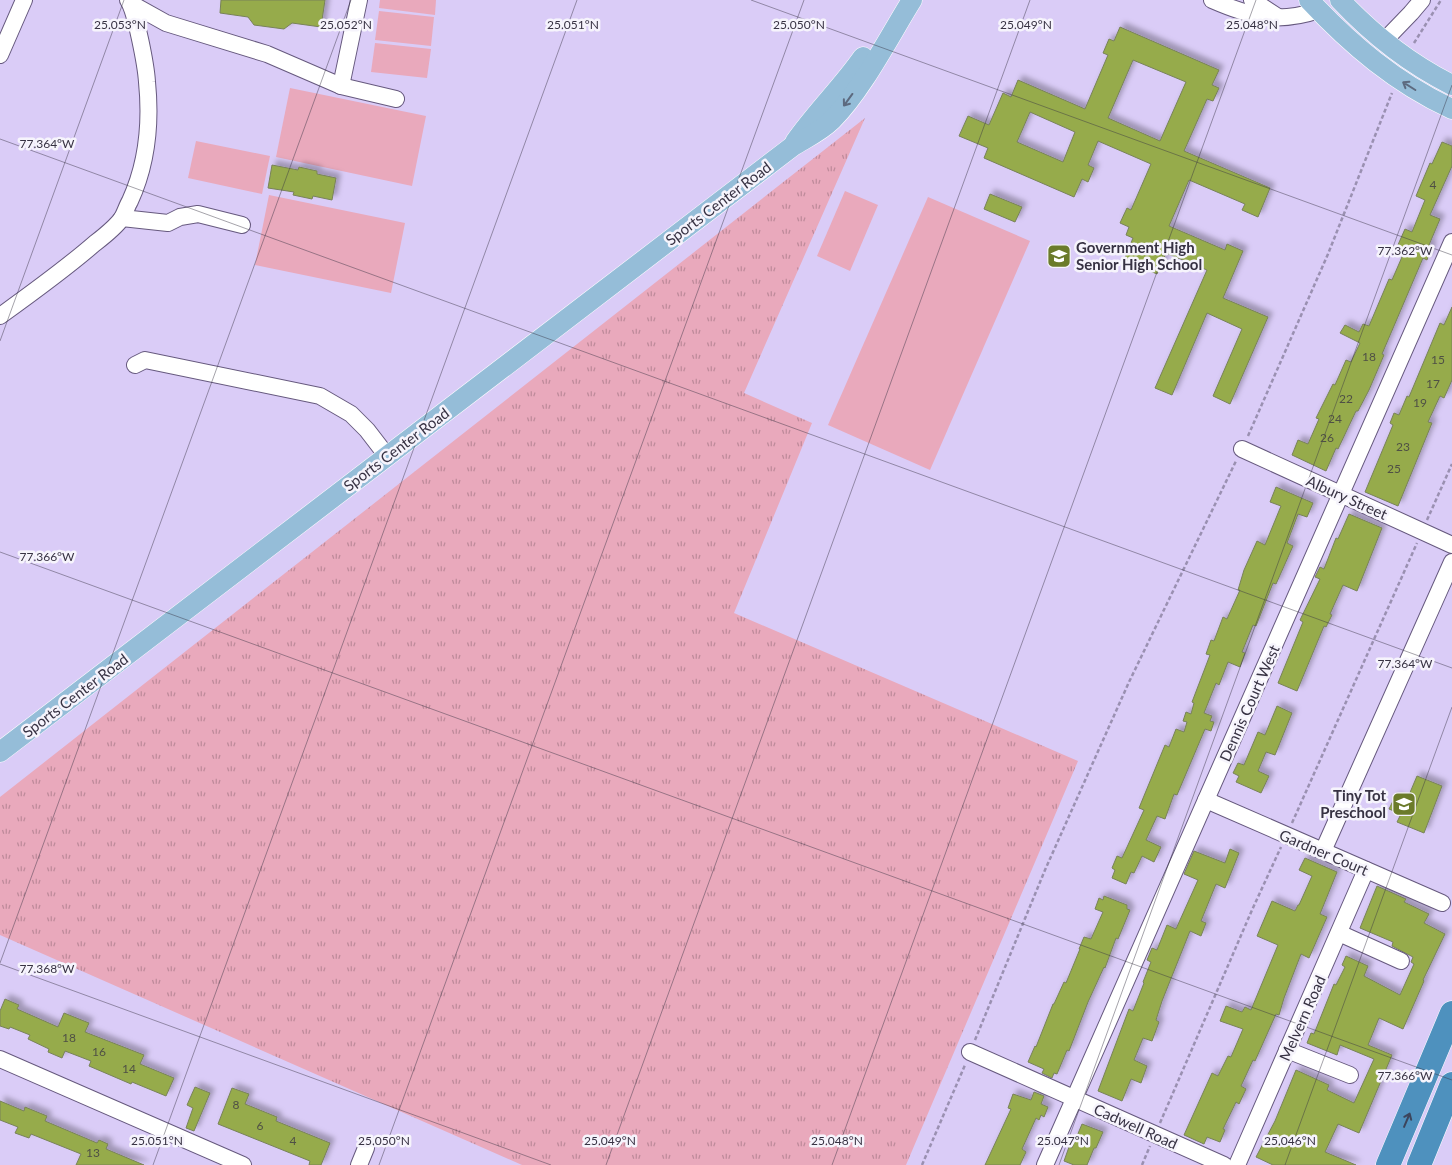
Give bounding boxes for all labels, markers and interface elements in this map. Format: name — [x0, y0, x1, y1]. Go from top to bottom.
text: 25.053°N — [94, 17, 146, 32]
text: 25.052°N — [320, 17, 372, 32]
text: 25.051°N — [547, 17, 599, 32]
text: 25.050°N — [773, 17, 825, 32]
text: 25.049°N — [1000, 17, 1052, 32]
text: 25.048°N — [1226, 17, 1278, 32]
one-way arrow — [1402, 81, 1416, 92]
one-way arrow — [843, 93, 853, 107]
text: 77.364°W — [19, 136, 75, 151]
street label: Sports Center Road — [662, 157, 774, 249]
house number: 4 — [1430, 177, 1437, 192]
place label: Government High Senior High School — [1076, 238, 1202, 273]
school or university icon: Government High Senior High School — [1046, 243, 1072, 269]
text: 77.362°W — [1377, 243, 1433, 258]
house number: 18 — [1362, 349, 1376, 364]
house number: 15 — [1431, 352, 1445, 367]
house number: 17 — [1426, 376, 1440, 391]
house number: 22 — [1339, 391, 1353, 406]
house number: 19 — [1413, 395, 1427, 410]
street label: Sports Center Road — [340, 403, 452, 495]
house number: 24 — [1328, 411, 1342, 426]
house number: 26 — [1320, 430, 1334, 445]
house number: 23 — [1396, 439, 1410, 454]
house number: 25 — [1387, 461, 1401, 476]
street label: Albury Street — [1304, 471, 1391, 523]
text: 77.366°W — [19, 549, 75, 564]
street label: Dennis Court West — [1215, 641, 1283, 764]
street label: Sports Center Road — [19, 649, 131, 741]
text: 77.364°W — [1377, 656, 1433, 671]
place label: Tiny Tot Preschool — [1320, 786, 1386, 821]
school or university icon: Tiny Tot Preschool — [1391, 791, 1417, 817]
street label: Gardner Court — [1277, 825, 1372, 879]
text: 77.368°W — [19, 961, 75, 976]
street label: Melvern Road — [1275, 973, 1329, 1063]
house number: 18 — [62, 1030, 76, 1045]
house number: 16 — [92, 1044, 106, 1059]
house number: 14 — [122, 1061, 136, 1076]
text: 77.366°W — [1377, 1068, 1433, 1083]
house number: 8 — [233, 1097, 240, 1112]
street label: Cadwell Road — [1091, 1100, 1181, 1152]
one-way arrow — [1403, 1113, 1413, 1128]
house number: 6 — [257, 1118, 264, 1133]
text: 25.051°N — [131, 1133, 183, 1148]
house number: 4 — [290, 1133, 297, 1148]
text: 25.050°N — [358, 1133, 410, 1148]
text: 25.049°N — [584, 1133, 636, 1148]
text: 25.048°N — [811, 1133, 863, 1148]
text: 25.047°N — [1037, 1133, 1089, 1148]
text: 25.046°N — [1264, 1133, 1316, 1148]
house number: 13 — [86, 1145, 100, 1160]

